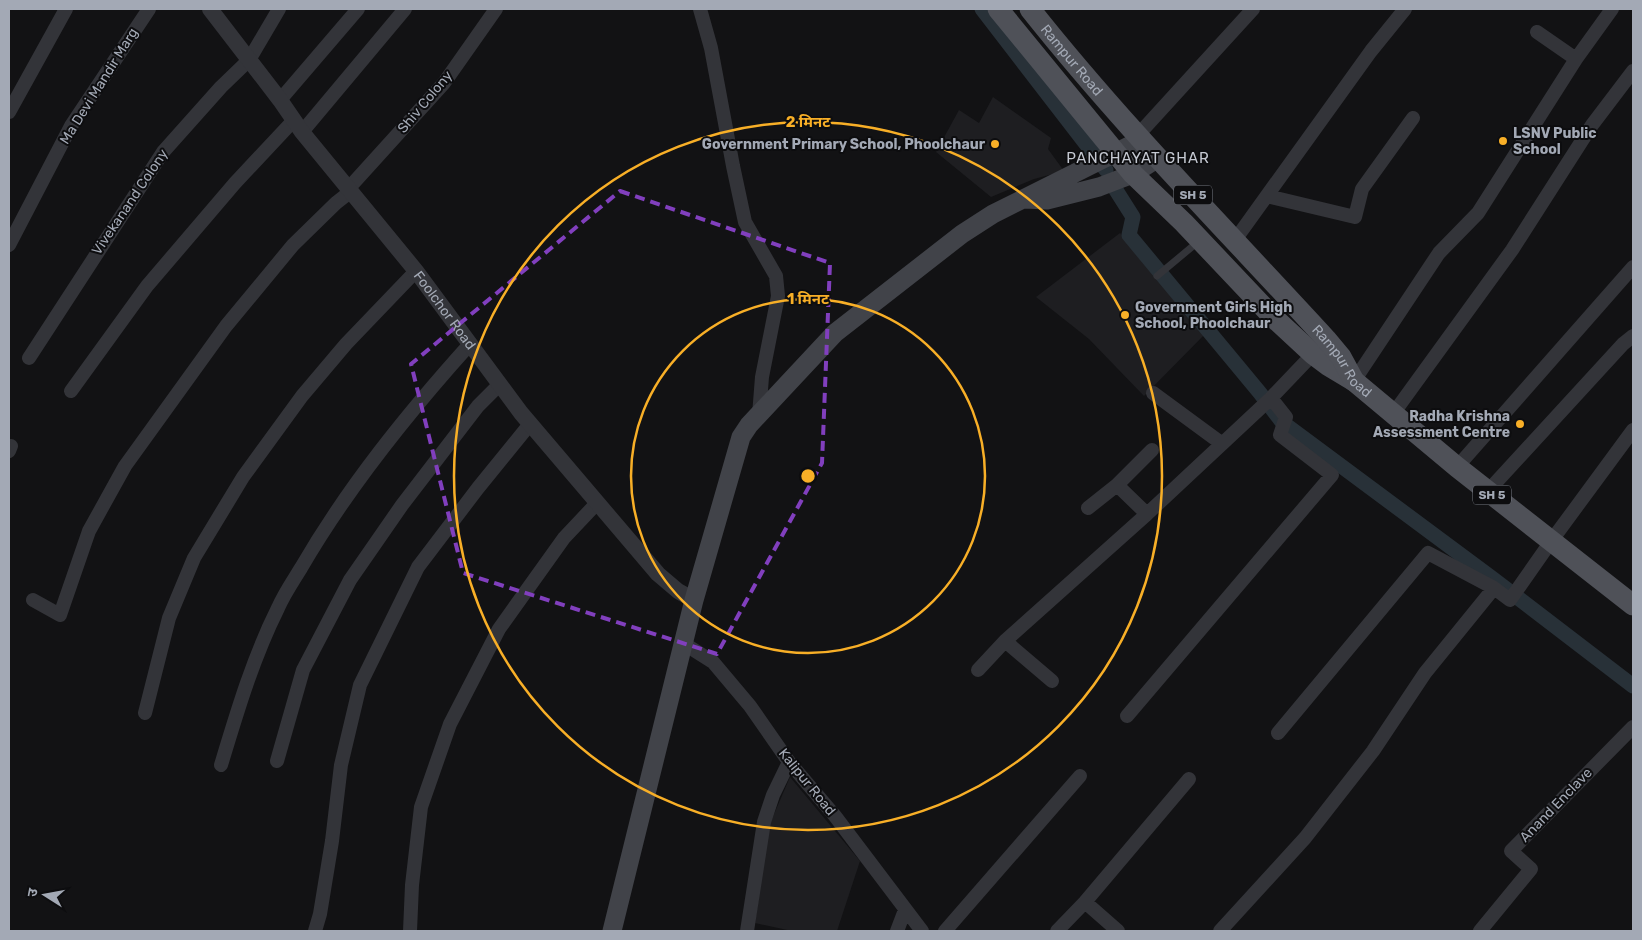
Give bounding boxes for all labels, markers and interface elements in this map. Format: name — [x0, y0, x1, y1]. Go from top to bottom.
street label: Rampur Road — [1037, 21, 1107, 99]
street label: Ma Devi Mandir Marg — [56, 25, 142, 147]
street label: Shiv Colony — [394, 67, 456, 137]
text: 2 मिनट — [786, 113, 831, 131]
place label: LSNV Public School — [1513, 125, 1597, 158]
marker: LSNV Public School — [1497, 135, 1509, 147]
place label: Government Primary School, Phoolchaur — [702, 136, 986, 153]
marker: Government Primary School, Phoolchaur — [989, 138, 1001, 150]
street label: Vivekanand Colony — [88, 146, 172, 258]
district label: PANCHAYAT GHAR — [1066, 149, 1210, 167]
road number: SH 5 — [1174, 186, 1212, 204]
street label: Foolchor Road — [410, 267, 480, 353]
text: 1 मिनट — [787, 290, 830, 308]
place label: Government Girls High School, Phoolchaur — [1135, 299, 1292, 332]
marker: Government Girls High School, Phoolchaur — [1119, 309, 1131, 321]
street label: Rampur Road — [1309, 321, 1375, 401]
place label: Radha Krishna Assessment Centre — [1373, 408, 1510, 441]
marker: Radha Krishna Assessment Centre — [1514, 418, 1526, 430]
centre of rings — [799, 467, 817, 485]
road number: SH 5 — [1473, 486, 1511, 504]
street label: Kalipur Road — [775, 745, 839, 819]
street label: Anand Enclave — [1516, 764, 1596, 846]
north arrow — [20, 870, 70, 920]
text: उ — [24, 886, 42, 898]

